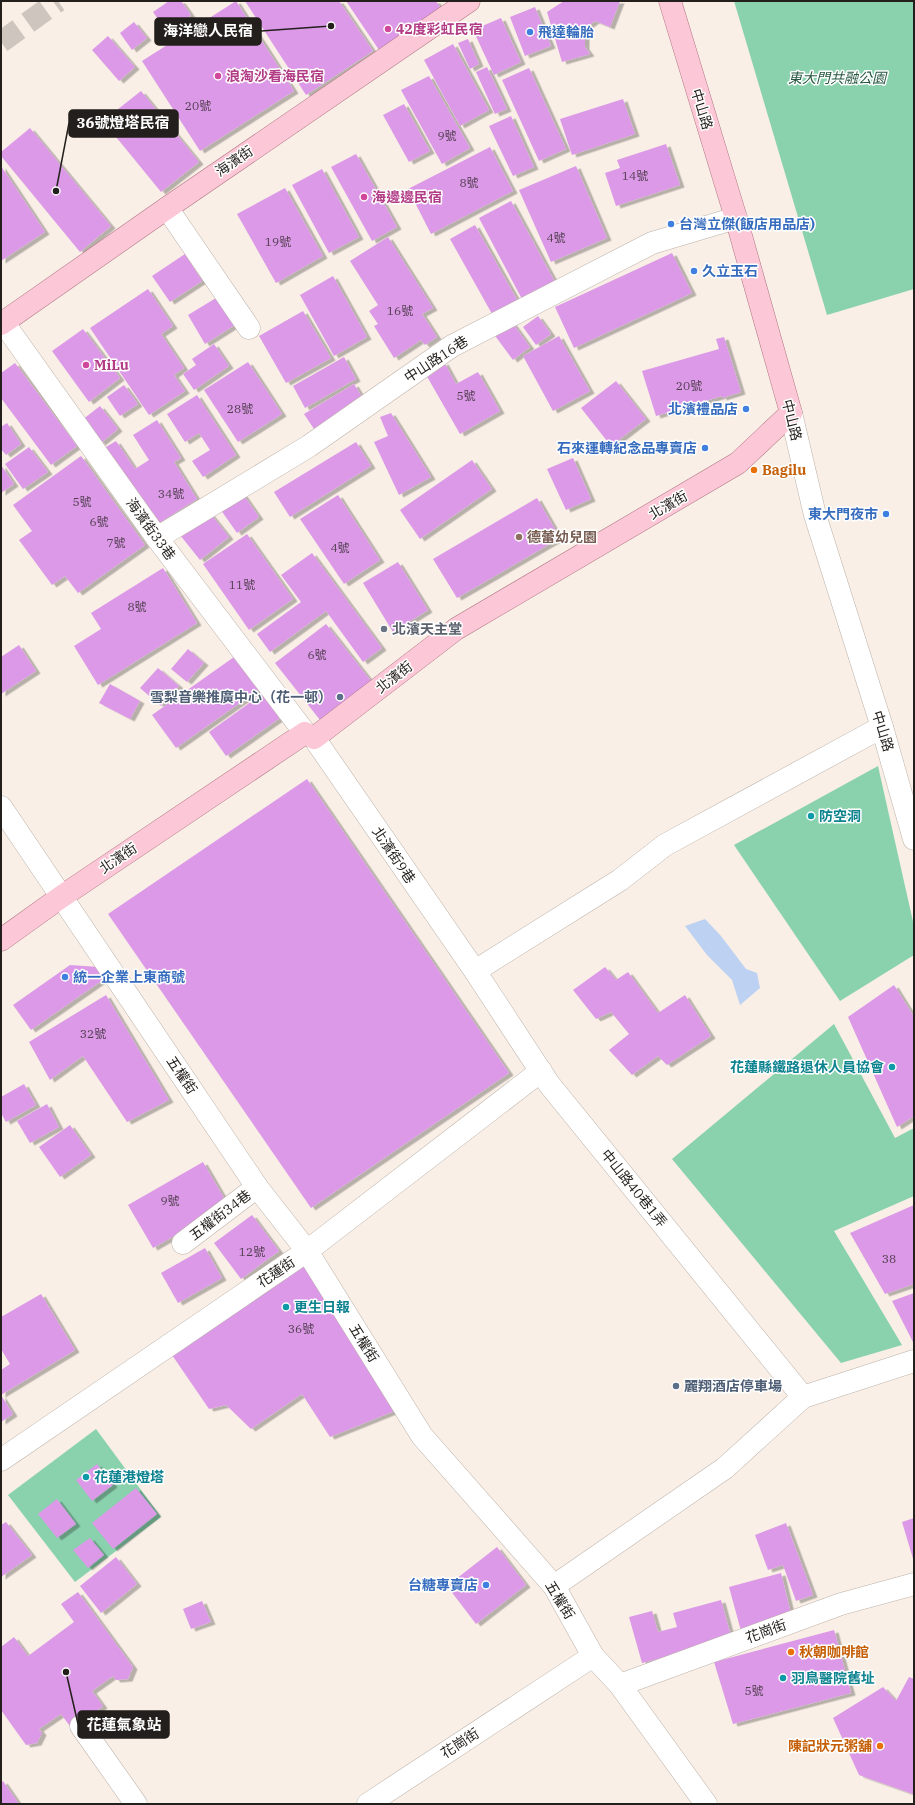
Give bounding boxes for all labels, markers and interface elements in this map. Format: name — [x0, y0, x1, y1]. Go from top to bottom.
callout: 海洋戀人民宿 — [155, 18, 261, 45]
place label: 42度彩虹民宿 — [396, 20, 483, 38]
text: 海洋戀人民宿 — [163, 21, 253, 40]
place label: 飛達輪胎 — [538, 23, 594, 41]
marker: 42度彩虹民宿 — [383, 24, 393, 34]
marker: 飛達輪胎 — [525, 27, 535, 37]
place label: 浪淘沙看海民宿 — [226, 67, 324, 85]
park label: 東大門共融公園 — [788, 69, 888, 87]
marker: 浪淘沙看海民宿 — [213, 71, 223, 81]
street label: 中山路 — [687, 86, 717, 132]
house number: 20號 — [185, 98, 211, 113]
callout: 36號燈塔民宿 — [69, 110, 178, 137]
text: 36號燈塔民宿 — [76, 113, 170, 132]
house number: 9號 — [437, 128, 457, 143]
street label: 海濱街 — [212, 142, 256, 180]
house number: 14號 — [622, 168, 648, 183]
house number: 8號 — [459, 175, 479, 190]
place label: 海邊邊民宿 — [372, 188, 442, 206]
marker: 海邊邊民宿 — [359, 192, 369, 202]
place label: 台灣立傑(飯店用品店) — [679, 215, 815, 233]
marker: 台灣立傑(飯店用品店) — [666, 219, 676, 229]
house number: 4號 — [546, 230, 566, 245]
house number: 19號 — [265, 234, 291, 249]
place label: 久立玉石 — [702, 262, 758, 280]
marker: 久立玉石 — [689, 266, 699, 276]
house number: 16號 — [387, 303, 413, 318]
street label: 中山路16巷 — [401, 332, 471, 386]
place label: MiLu — [94, 356, 129, 374]
marker: MiLu — [81, 360, 91, 370]
house number: 20號 — [676, 378, 702, 393]
house number: 5號 — [456, 388, 476, 403]
street label: 中山路 — [778, 397, 806, 443]
place label: 北濱禮品店 — [668, 400, 738, 418]
house number: 28號 — [227, 401, 253, 416]
marker: 北濱禮品店 — [741, 404, 751, 414]
place label: 石來運轉紀念品專賣店 — [557, 439, 697, 457]
marker: 石來運轉紀念品專賣店 — [700, 443, 710, 453]
place label: Bagilu — [762, 461, 806, 479]
marker: Bagilu — [749, 465, 759, 475]
house number: 34號 — [158, 486, 184, 501]
street label: 北濱街 — [645, 487, 691, 523]
house number: 5號 — [72, 494, 92, 509]
street label: 海濱街33巷 — [122, 494, 180, 564]
place label: 東大門夜市 — [808, 505, 878, 523]
marker: 東大門夜市 — [881, 509, 891, 519]
house number: 6號 — [89, 514, 109, 529]
place label: 德蕾幼兒園 — [527, 528, 597, 546]
marker: 德蕾幼兒園 — [514, 532, 524, 542]
house number: 7號 — [106, 535, 126, 550]
house number: 4號 — [330, 540, 350, 555]
house number: 11號 — [229, 577, 255, 592]
house number: 8號 — [127, 599, 147, 614]
place label: 北濱天主堂 — [392, 620, 462, 638]
marker: 北濱天主堂 — [379, 624, 389, 634]
house number: 6號 — [307, 647, 327, 662]
street label: 北濱街 — [372, 657, 416, 697]
place label: 雪梨音樂推廣中心（花一邨） — [150, 688, 332, 706]
marker: 雪梨音樂推廣中心（花一邨） — [335, 692, 345, 702]
street label: 中山路 — [868, 708, 898, 754]
place label: 防空洞 — [819, 807, 861, 825]
marker: 防空洞 — [806, 811, 816, 821]
street label: 北濱街9巷 — [369, 823, 419, 887]
street label: 北濱街 — [96, 839, 140, 877]
place label: 統一企業上東商號 — [73, 968, 185, 986]
marker: 統一企業上東商號 — [60, 972, 70, 982]
house number: 32號 — [80, 1026, 106, 1041]
street label: 五權街 — [163, 1053, 201, 1097]
place label: 花蓮縣鐵路退休人員協會 — [730, 1058, 884, 1076]
marker: 花蓮縣鐵路退休人員協會 — [887, 1062, 897, 1072]
street label: 中山路40巷1弄 — [597, 1145, 671, 1231]
street label: 五權街34巷 — [186, 1186, 254, 1244]
house number: 9號 — [160, 1193, 180, 1208]
house number: 12號 — [239, 1244, 265, 1259]
house number: 38 — [882, 1251, 896, 1266]
street label: 花蓮街 — [254, 1253, 298, 1291]
place label: 更生日報 — [294, 1298, 350, 1316]
marker: 更生日報 — [281, 1302, 291, 1312]
street label: 五權街 — [345, 1320, 383, 1366]
house number: 36號 — [288, 1321, 314, 1336]
place label: 麗翔酒店停車場 — [684, 1377, 782, 1395]
marker: 麗翔酒店停車場 — [671, 1381, 681, 1391]
place label: 花蓮港燈塔 — [94, 1468, 164, 1486]
marker: 花蓮港燈塔 — [81, 1472, 91, 1482]
place label: 台糖專賣店 — [408, 1576, 478, 1594]
street label: 五權街 — [541, 1577, 579, 1623]
marker: 台糖專賣店 — [481, 1580, 491, 1590]
street label: 花崗街 — [743, 1615, 789, 1647]
place label: 秋朝咖啡館 — [799, 1643, 869, 1661]
marker: 秋朝咖啡館 — [786, 1647, 796, 1657]
place label: 羽鳥醫院舊址 — [791, 1669, 875, 1687]
marker: 羽鳥醫院舊址 — [778, 1673, 788, 1683]
house number: 5號 — [744, 1683, 764, 1698]
callout: 花蓮氣象站 — [78, 1711, 169, 1738]
text: 花蓮氣象站 — [86, 1715, 162, 1734]
street label: 花崗街 — [437, 1724, 483, 1762]
place label: 陳記狀元粥舖 — [788, 1737, 872, 1755]
marker: 陳記狀元粥舖 — [875, 1741, 885, 1751]

